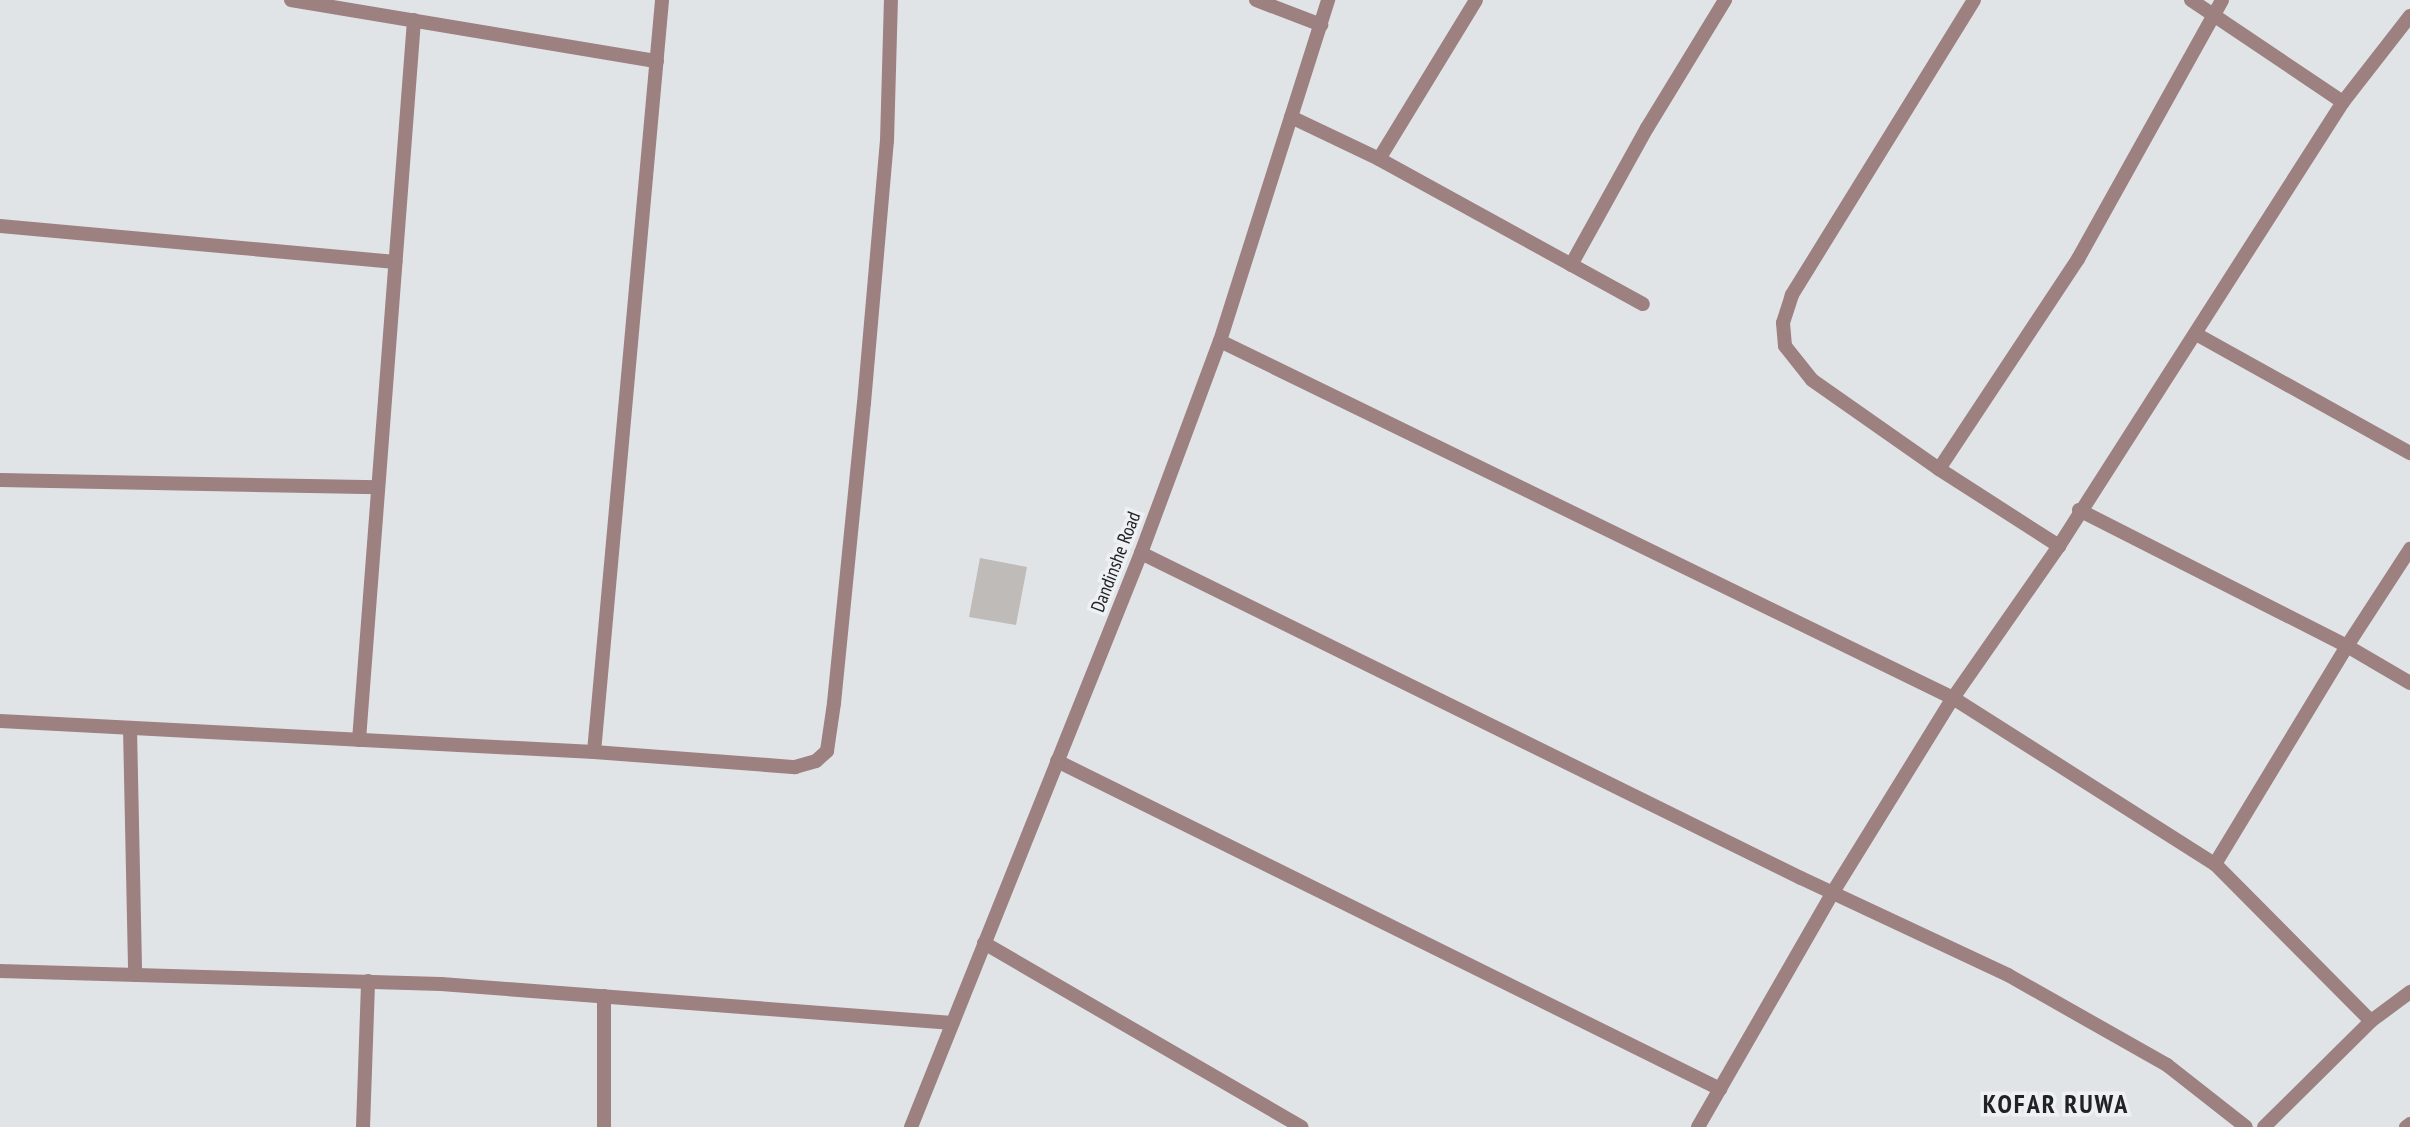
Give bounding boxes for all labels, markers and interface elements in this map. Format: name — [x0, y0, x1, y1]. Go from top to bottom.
street label: Dandinshe Road — [1086, 509, 1146, 615]
district label: KOFAR RUWA — [1984, 1088, 2128, 1120]

